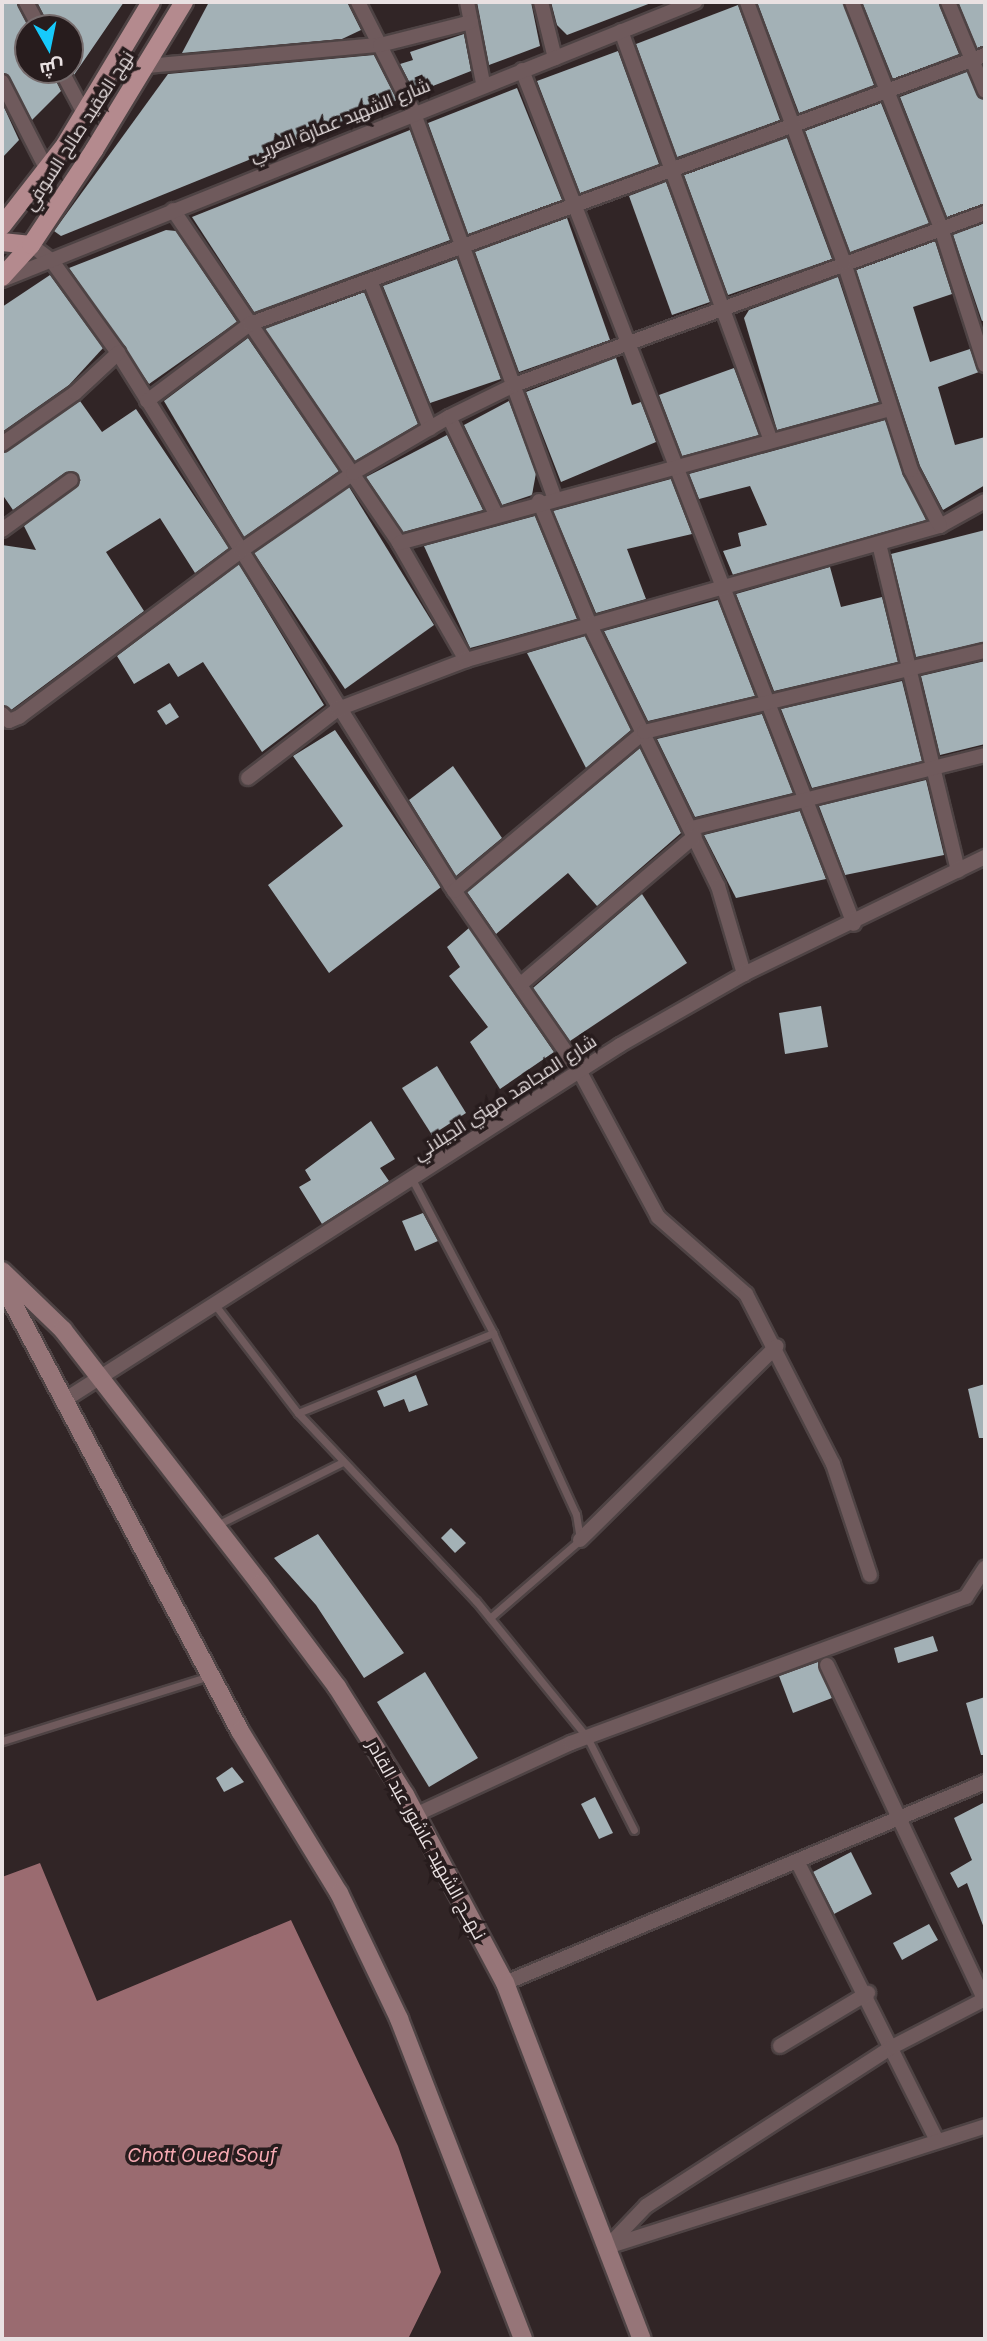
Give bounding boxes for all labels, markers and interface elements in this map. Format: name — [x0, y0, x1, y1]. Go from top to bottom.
north arrow — [14, 14, 84, 84]
street label: نهج العقيد صالح السوفي — [19, 47, 139, 215]
text: ش — [38, 55, 66, 82]
street label: شارع الشهيد عمارة العربي — [247, 75, 433, 167]
street label: شارع المجاهد مهني الجيلاني — [409, 1031, 601, 1165]
street label: نـهــج الشهيد عاشور عبد القادر — [362, 1736, 490, 1944]
water label: Chott Oued Souf — [127, 2145, 277, 2167]

